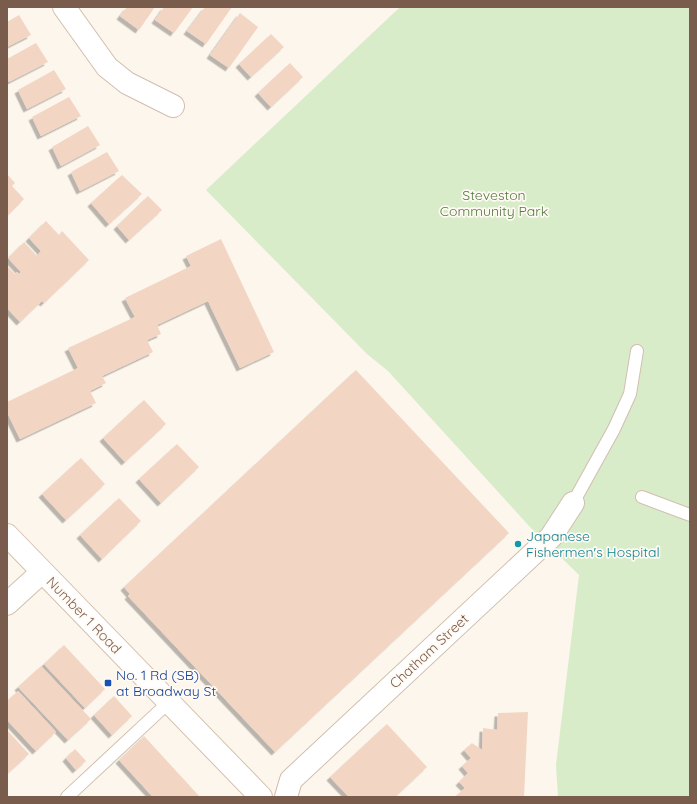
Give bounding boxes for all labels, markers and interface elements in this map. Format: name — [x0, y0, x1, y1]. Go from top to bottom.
park label: Steveston Community Park — [440, 186, 548, 220]
place label: Japanese Fishermen's Hospital — [526, 527, 660, 561]
marker: Japanese Fishermen's Hospital — [513, 539, 523, 549]
street label: Number 1 Road — [43, 573, 125, 657]
street label: Chatham Street — [386, 610, 472, 692]
place label: No. 1 Rd (SB) at Broadway St — [116, 666, 216, 700]
marker: No. 1 Rd (SB) at Broadway St — [103, 678, 113, 688]

